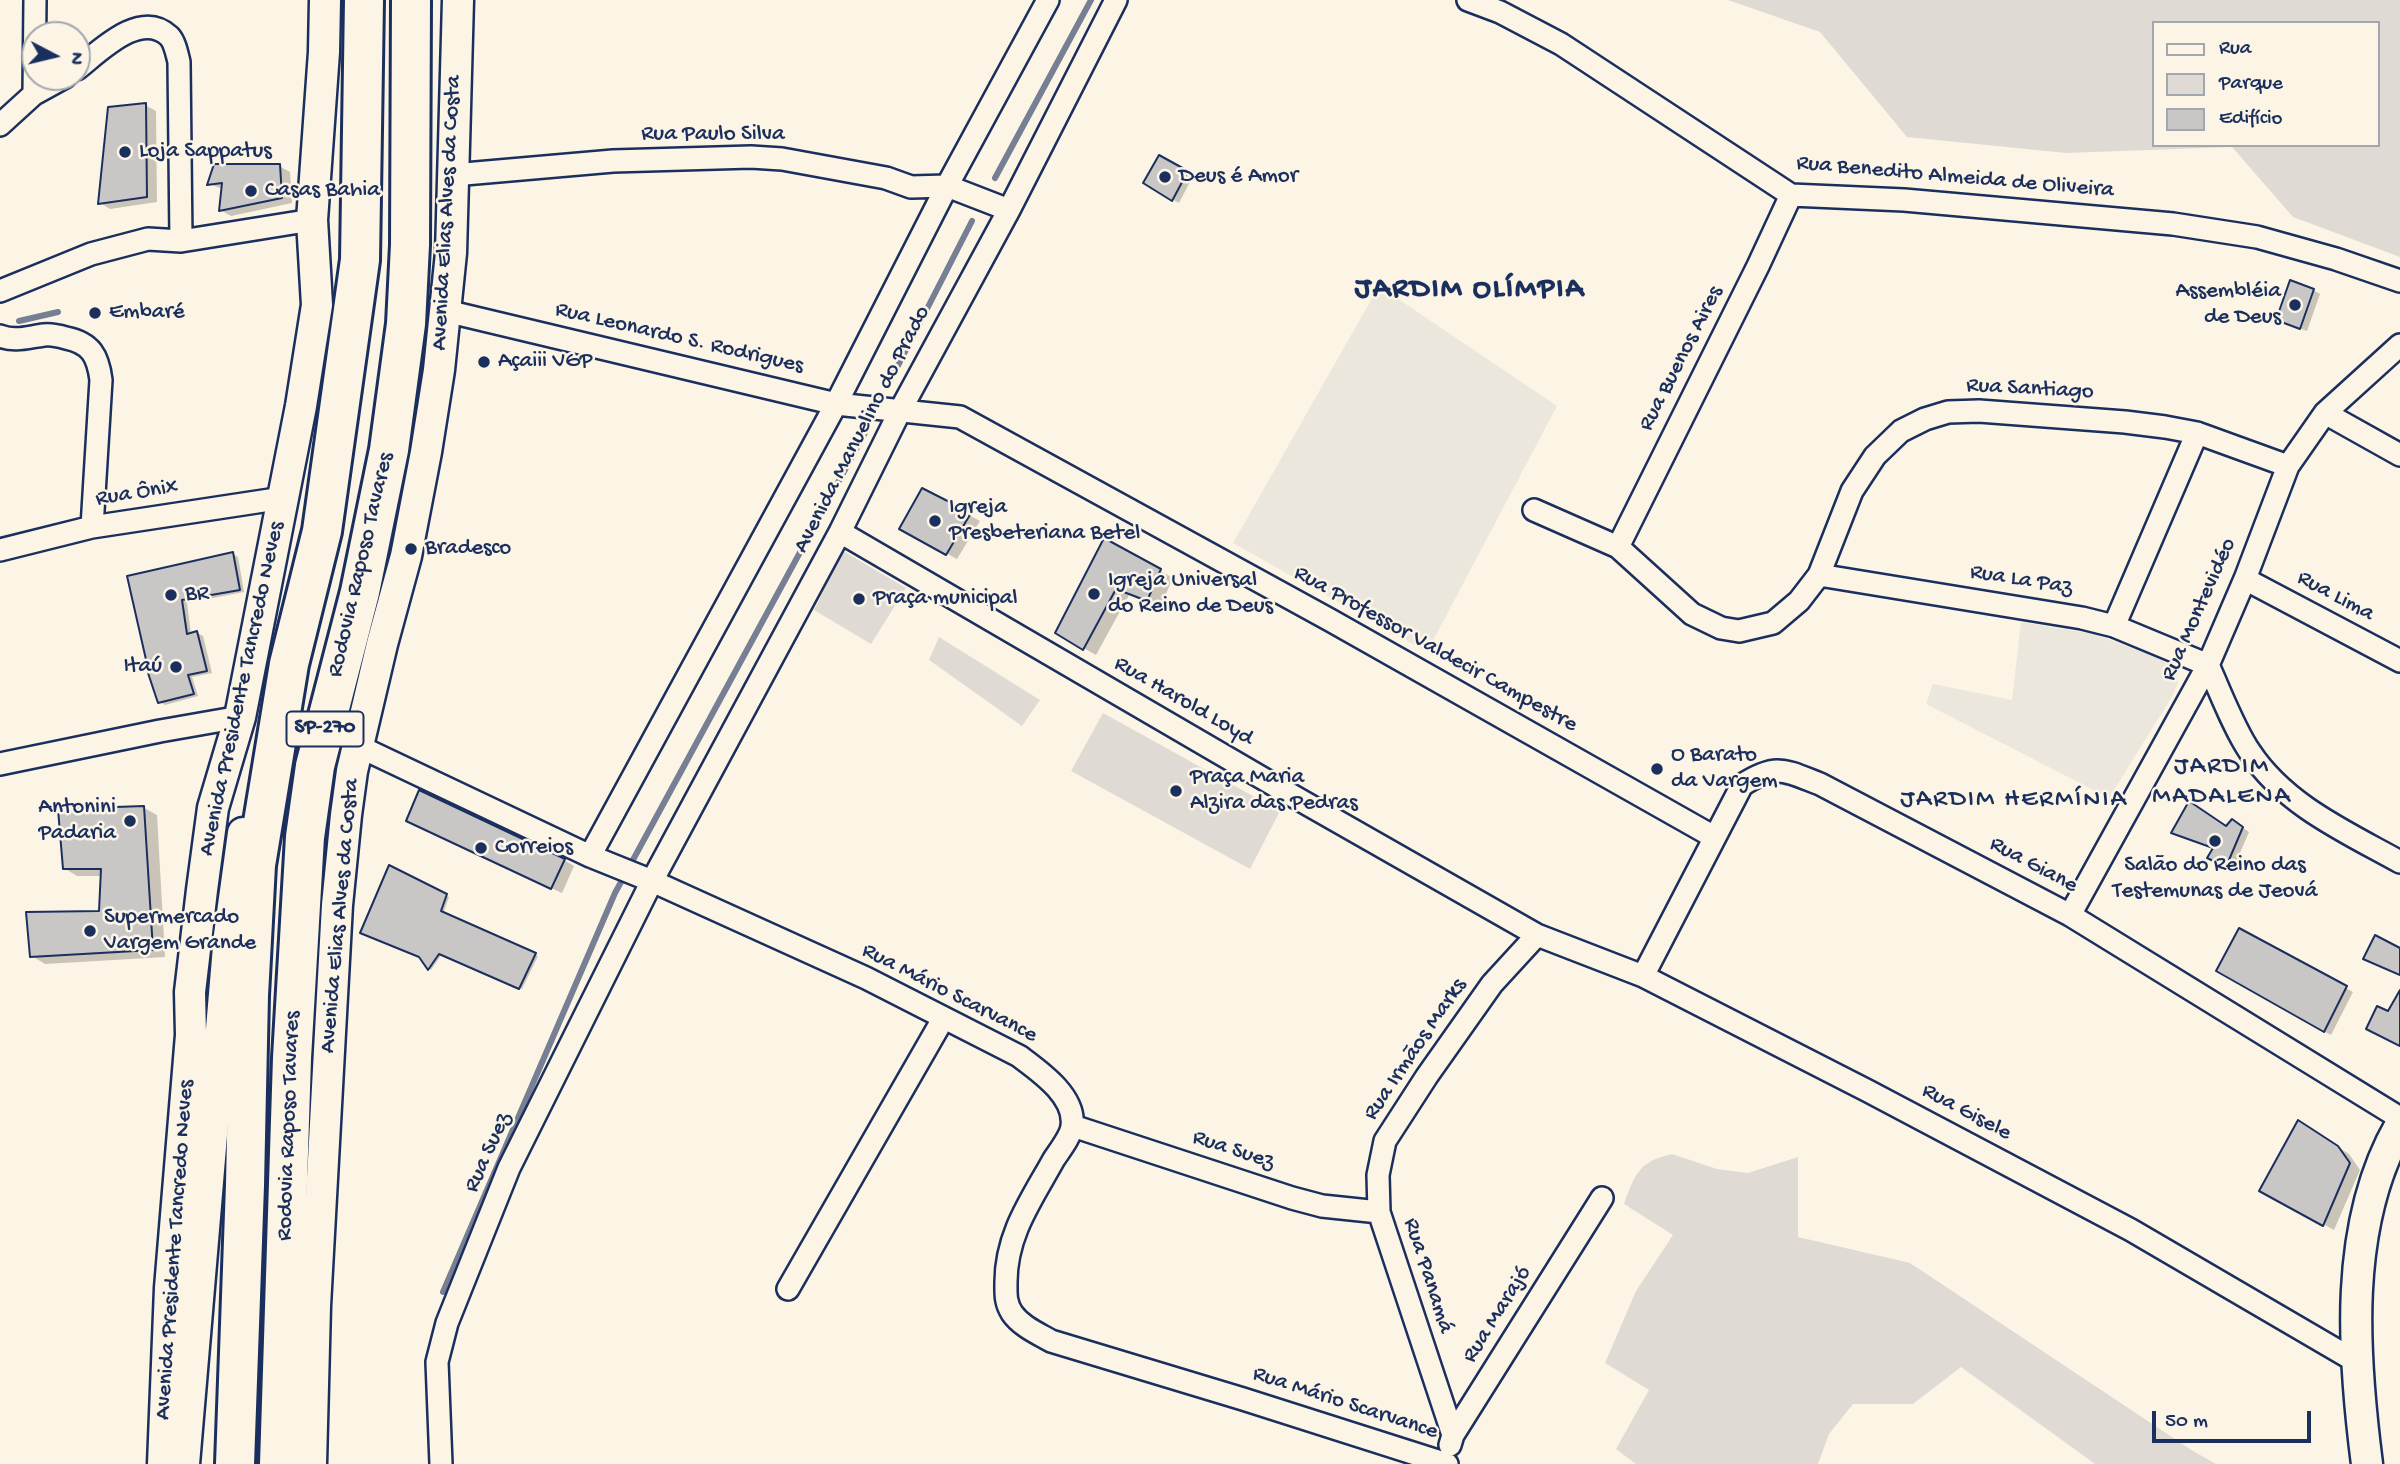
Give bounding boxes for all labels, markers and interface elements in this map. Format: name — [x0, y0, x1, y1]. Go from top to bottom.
north arrow — [21, 21, 91, 91]
legend — [2152, 21, 2379, 147]
text: Rua — [2219, 37, 2252, 62]
text: N — [63, 51, 88, 66]
text: Parque — [2219, 72, 2283, 97]
street label: Avenida Elias Alves da Costa — [427, 75, 469, 351]
text: Edifício — [2219, 107, 2283, 132]
street label: Rua Paulo Silva — [641, 121, 785, 149]
place label: Loja Sappatus — [139, 138, 272, 166]
marker: Loja Sappatus — [117, 144, 133, 160]
street label: Rua Benedito Almeida de Oliveira — [1795, 150, 2115, 206]
place label: Deus é Amor — [1179, 163, 1298, 191]
marker: Deus é Amor — [1157, 169, 1173, 185]
place label: Casas Bahia — [265, 177, 380, 205]
marker: Casas Bahia — [243, 183, 259, 199]
district label: JARDIM OLÍMPIA — [1356, 273, 1584, 309]
place label: Assembléia de Deus — [2175, 278, 2281, 332]
street label: Rua Buenos Aires — [1634, 282, 1730, 436]
street label: Rua Leonardo S. Rodrigues — [552, 297, 806, 381]
marker: Assembléia de Deus — [2287, 297, 2303, 313]
place label: Embaré — [109, 299, 185, 327]
street label: Avenida Manuelino do Prado — [789, 302, 937, 558]
marker: Embaré — [87, 305, 103, 321]
place label: Açaiii VGP — [498, 348, 593, 376]
marker: Açaiii VGP — [476, 354, 492, 370]
street label: Rua Santiago — [1966, 373, 2094, 407]
street label: Rodovia Raposo Tavares — [323, 450, 401, 680]
street label: Rua Ônix — [94, 474, 180, 514]
place label: Igreja Presbeteriana Betel — [949, 494, 1140, 548]
marker: Igreja Presbeteriana Betel — [927, 513, 943, 529]
street label: Avenida Presidente Tancredo Neves — [194, 519, 292, 859]
street label: Rua Montevidéo — [2156, 534, 2244, 686]
place label: Bradesco — [425, 535, 511, 563]
marker: Bradesco — [403, 541, 419, 557]
street label: Rua La Paz — [1968, 559, 2074, 603]
street label: Rua Professor Valdecir Campestre — [1288, 560, 1582, 740]
street label: Rua Lima — [2292, 565, 2378, 629]
place label: Igreja Universal do Reino de Deus — [1108, 567, 1273, 621]
place label: BR — [185, 581, 209, 609]
place label: Praça municipal — [873, 585, 1018, 613]
marker: Igreja Universal do Reino de Deus — [1086, 586, 1102, 602]
marker: BR — [163, 587, 179, 603]
marker: Praça municipal — [851, 591, 867, 607]
street label: Rua Harold Loyd — [1108, 651, 1258, 753]
place label: Itaú — [124, 653, 162, 681]
marker: Itaú — [168, 659, 184, 675]
road number: SP-270 — [286, 712, 364, 746]
place label: O Barato da Vargem — [1671, 742, 1778, 796]
district label: JARDIM MADALENA — [2153, 752, 2291, 814]
marker: O Barato da Vargem — [1649, 761, 1665, 777]
place label: Praça Maria Alzira das Pedras — [1190, 764, 1358, 818]
street label: Avenida Elias Alves da Costa — [315, 778, 367, 1054]
marker: Praça Maria Alzira das Pedras — [1168, 783, 1184, 799]
district label: JARDIM HERMÍNIA — [1902, 785, 2126, 817]
place label: Antonini Padaria — [38, 794, 116, 848]
marker: Antonini Padaria — [122, 813, 138, 829]
street label: Rua Giane — [1984, 831, 2082, 901]
marker: Salão do Reino das Testemunas de Jeová — [2207, 833, 2223, 849]
place label: Correios — [495, 834, 573, 862]
marker: Correios — [473, 840, 489, 856]
place label: Salão do Reino das Testemunas de Jeová — [2113, 852, 2317, 906]
place label: Supermercado Vargem Grande — [104, 904, 256, 958]
marker: Supermercado Vargem Grande — [82, 923, 98, 939]
street label: Rua Mário Scarvance — [857, 938, 1041, 1050]
street label: Rua Irmãos Marks — [1358, 974, 1474, 1126]
street label: Rodovia Raposo Tavares — [272, 1011, 308, 1241]
street label: Rua Gisele — [1916, 1078, 2016, 1148]
street label: Avenida Presidente Tancredo Neves — [150, 1079, 202, 1421]
street label: Rua Suez — [459, 1109, 519, 1197]
street label: Rua Suez — [1189, 1125, 1277, 1177]
street label: Rua Panamá — [1395, 1215, 1459, 1337]
street label: Rua Marajó — [1457, 1261, 1539, 1369]
street label: Rua Mário Scarvance — [1249, 1361, 1441, 1447]
scale bar — [2155, 1398, 2314, 1442]
text: 50 m — [2165, 1410, 2208, 1435]

